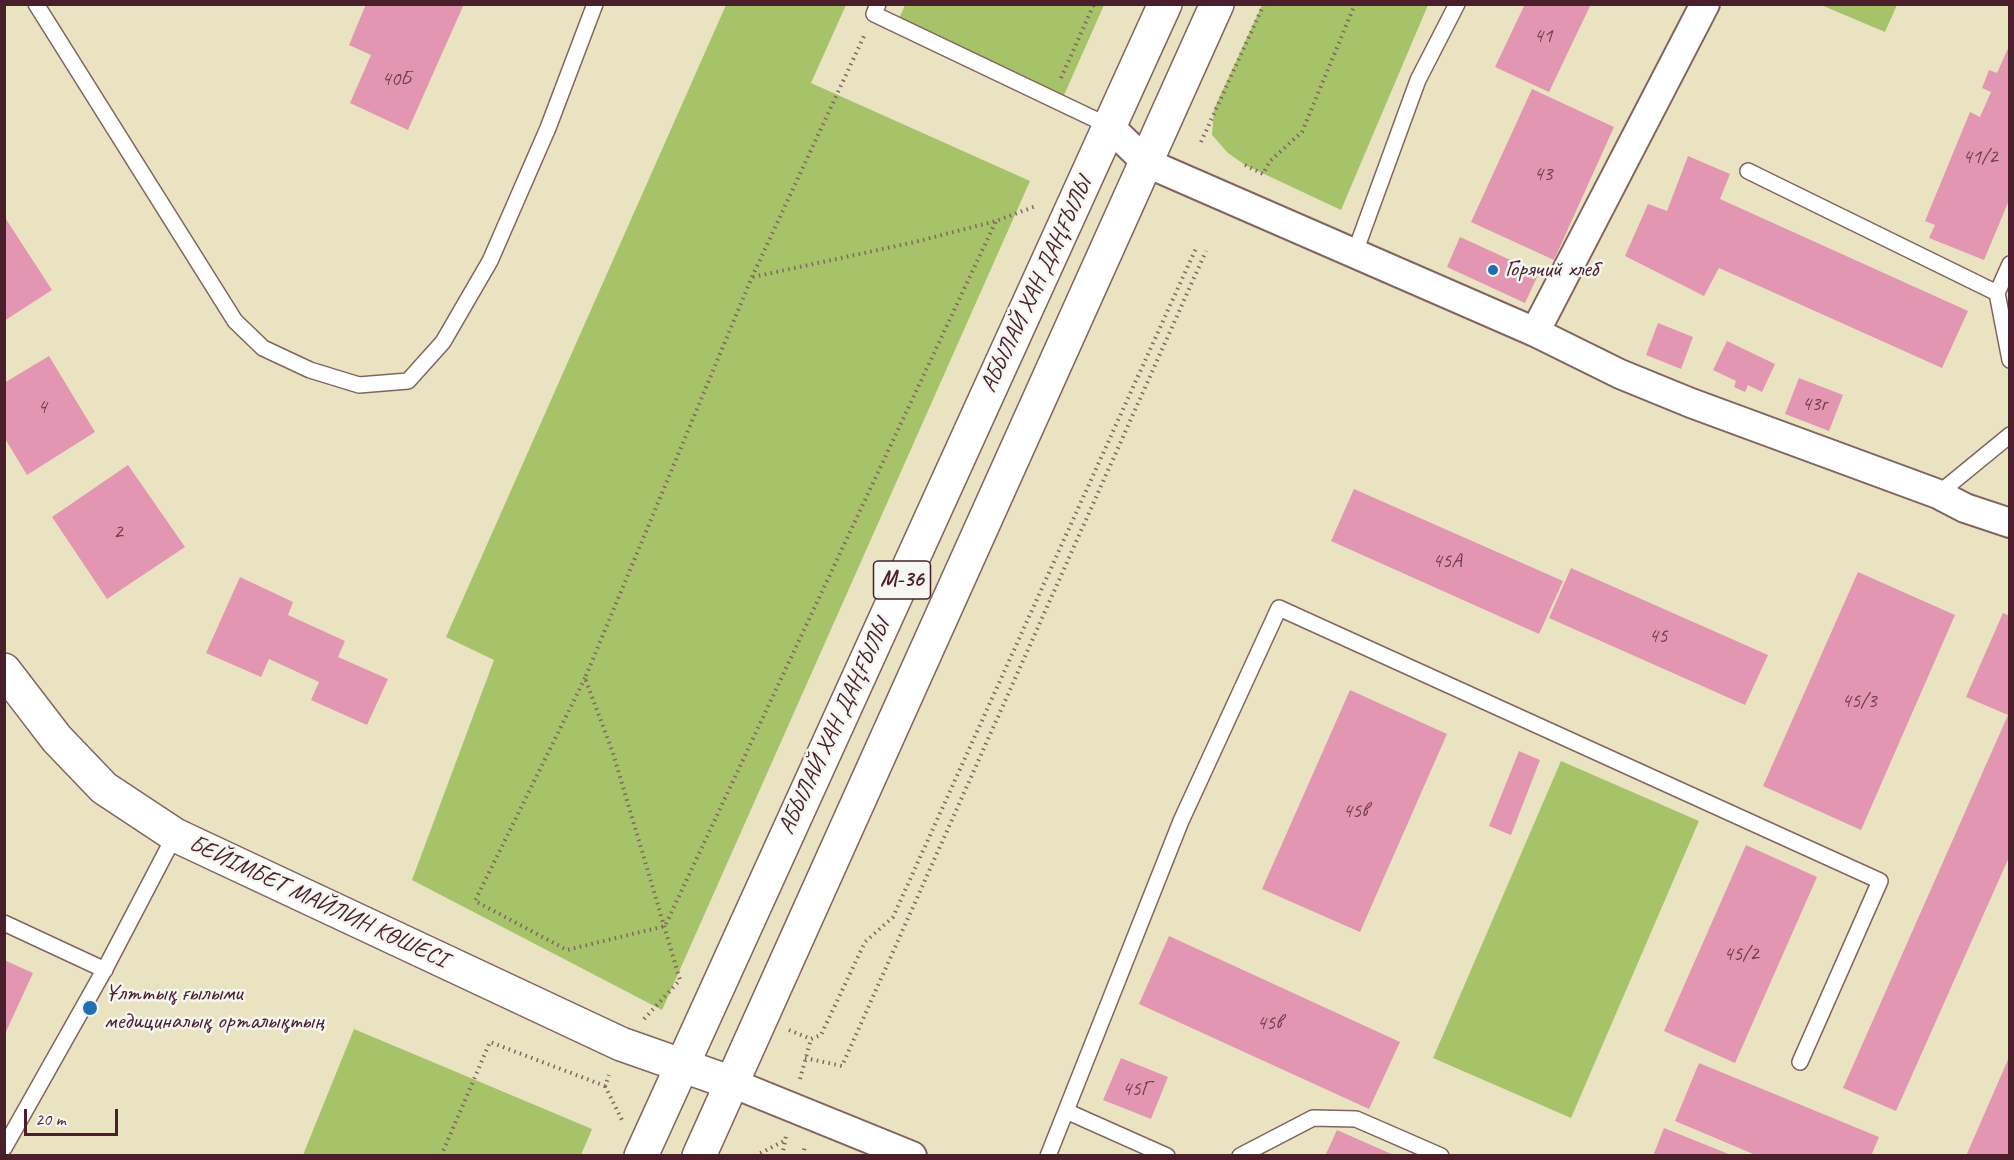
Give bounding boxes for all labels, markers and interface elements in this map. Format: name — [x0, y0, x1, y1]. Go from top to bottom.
house number: 41 — [1534, 23, 1552, 49]
house number: 40Б — [381, 66, 411, 92]
house number: 41/2 — [1962, 144, 1998, 170]
house number: 43 — [1534, 161, 1552, 187]
street label: АБЫЛАЙ ХАН ДАҢҒЫЛЫ — [975, 173, 1099, 397]
place label: Горячий хлеб — [1505, 256, 1598, 284]
marker: Горячий хлеб — [1486, 263, 1500, 277]
house number: 43г — [1802, 391, 1826, 417]
house number: 4 — [37, 394, 47, 420]
house number: 2 — [113, 519, 123, 545]
house number: 45А — [1432, 548, 1462, 574]
road number: M-36 — [874, 561, 930, 599]
street label: АБЫЛАЙ ХАН ДАҢҒЫЛЫ — [773, 615, 897, 839]
house number: 45 — [1649, 623, 1667, 649]
house number: 45/3 — [1841, 688, 1877, 714]
house number: 45в — [1342, 798, 1368, 824]
street label: БЕЙІМБЕТ МАЙЛИН КӨШЕСІ — [184, 829, 452, 975]
house number: 45/2 — [1723, 941, 1759, 967]
place label: Ұлттық ғылыми медициналық орталықтың — [104, 980, 323, 1036]
marker: Ұлттық ғылыми медициналық орталықтың — [81, 999, 99, 1017]
house number: 45в — [1256, 1010, 1282, 1036]
house number: 45Г — [1122, 1076, 1150, 1102]
scale bar — [27, 1097, 122, 1135]
text: 20 m — [35, 1108, 66, 1130]

